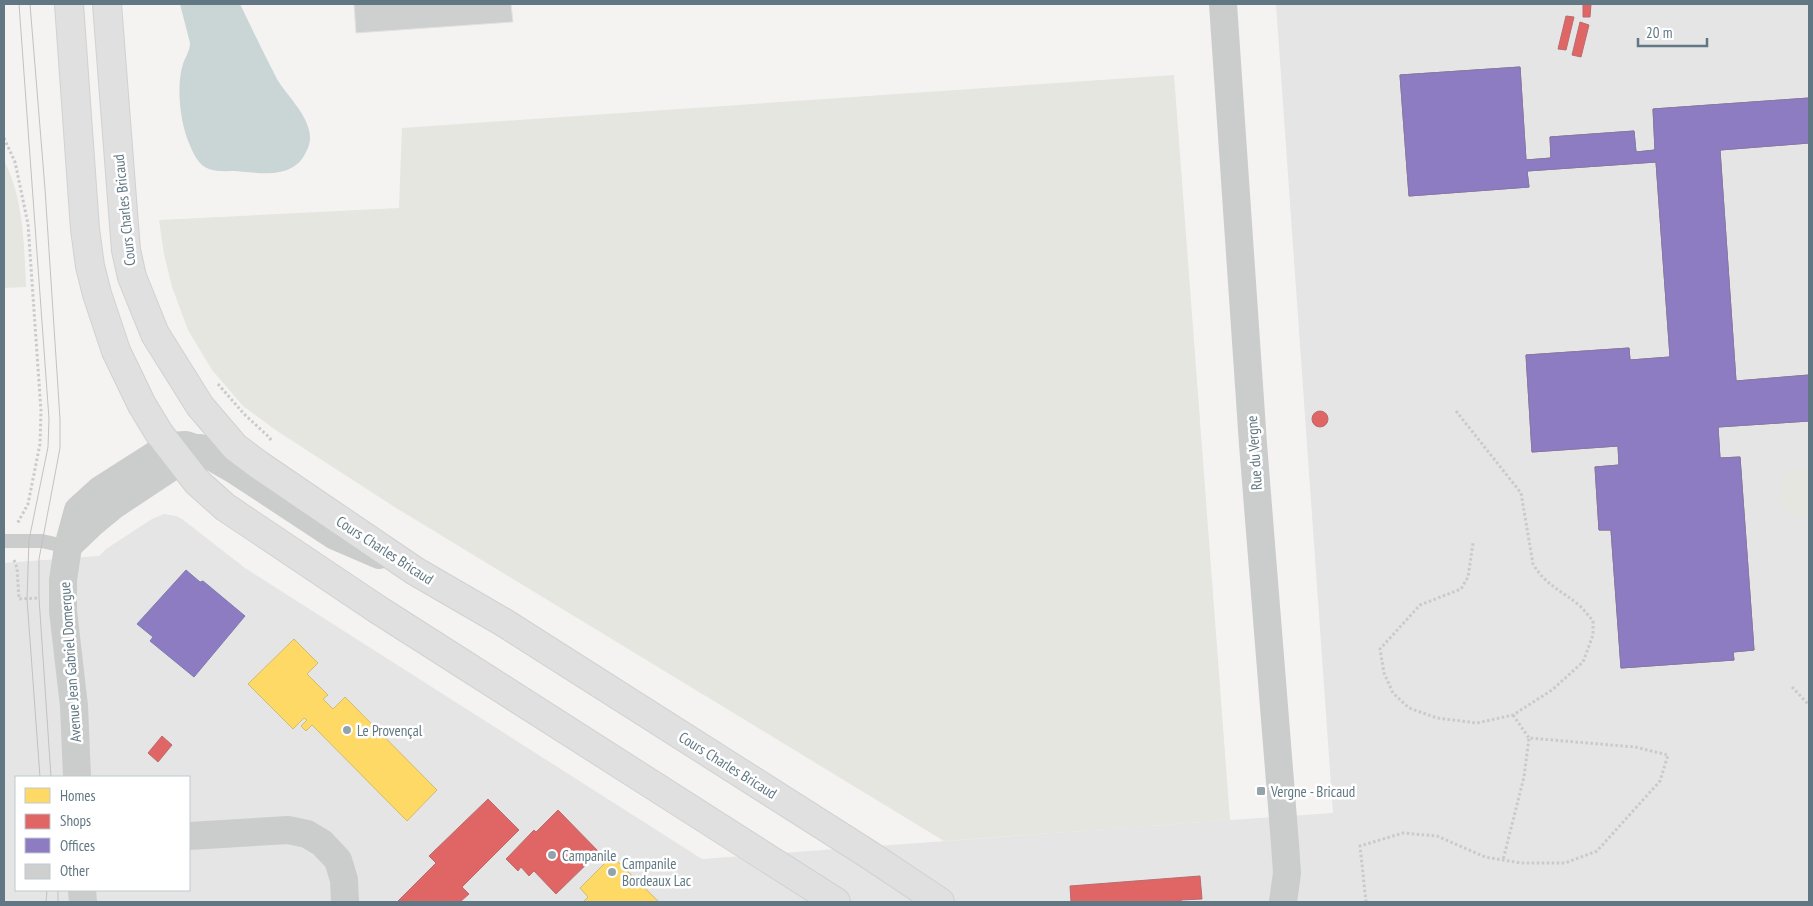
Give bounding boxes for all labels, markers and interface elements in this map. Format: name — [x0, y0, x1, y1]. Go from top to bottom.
scale bar — [1638, 15, 1707, 47]
text: 20 m — [1646, 23, 1672, 42]
street label: Cours Charles Bricaud — [109, 153, 139, 267]
street label: Rue du Vergne — [1242, 415, 1266, 491]
street label: Cours Charles Bricaud — [333, 512, 437, 588]
street label: Avenue Jean Gabriel Domergue — [55, 581, 85, 743]
place label: Le Provençal — [357, 721, 423, 740]
marker: Le Provençal — [341, 724, 353, 736]
street label: Cours Charles Bricaud — [675, 727, 781, 803]
legend — [15, 776, 190, 891]
place label: Vergne - Bricaud — [1270, 782, 1355, 801]
marker: Vergne - Bricaud — [1255, 785, 1267, 797]
text: Homes — [60, 786, 96, 805]
text: Shops — [60, 811, 91, 830]
text: Offices — [60, 836, 95, 855]
place label: Campanile — [562, 846, 617, 865]
marker: Campanile — [546, 849, 558, 861]
place label: Campanile Bordeaux Lac — [622, 854, 692, 890]
text: Other — [60, 861, 90, 880]
marker: Campanile Bordeaux Lac — [606, 866, 618, 878]

